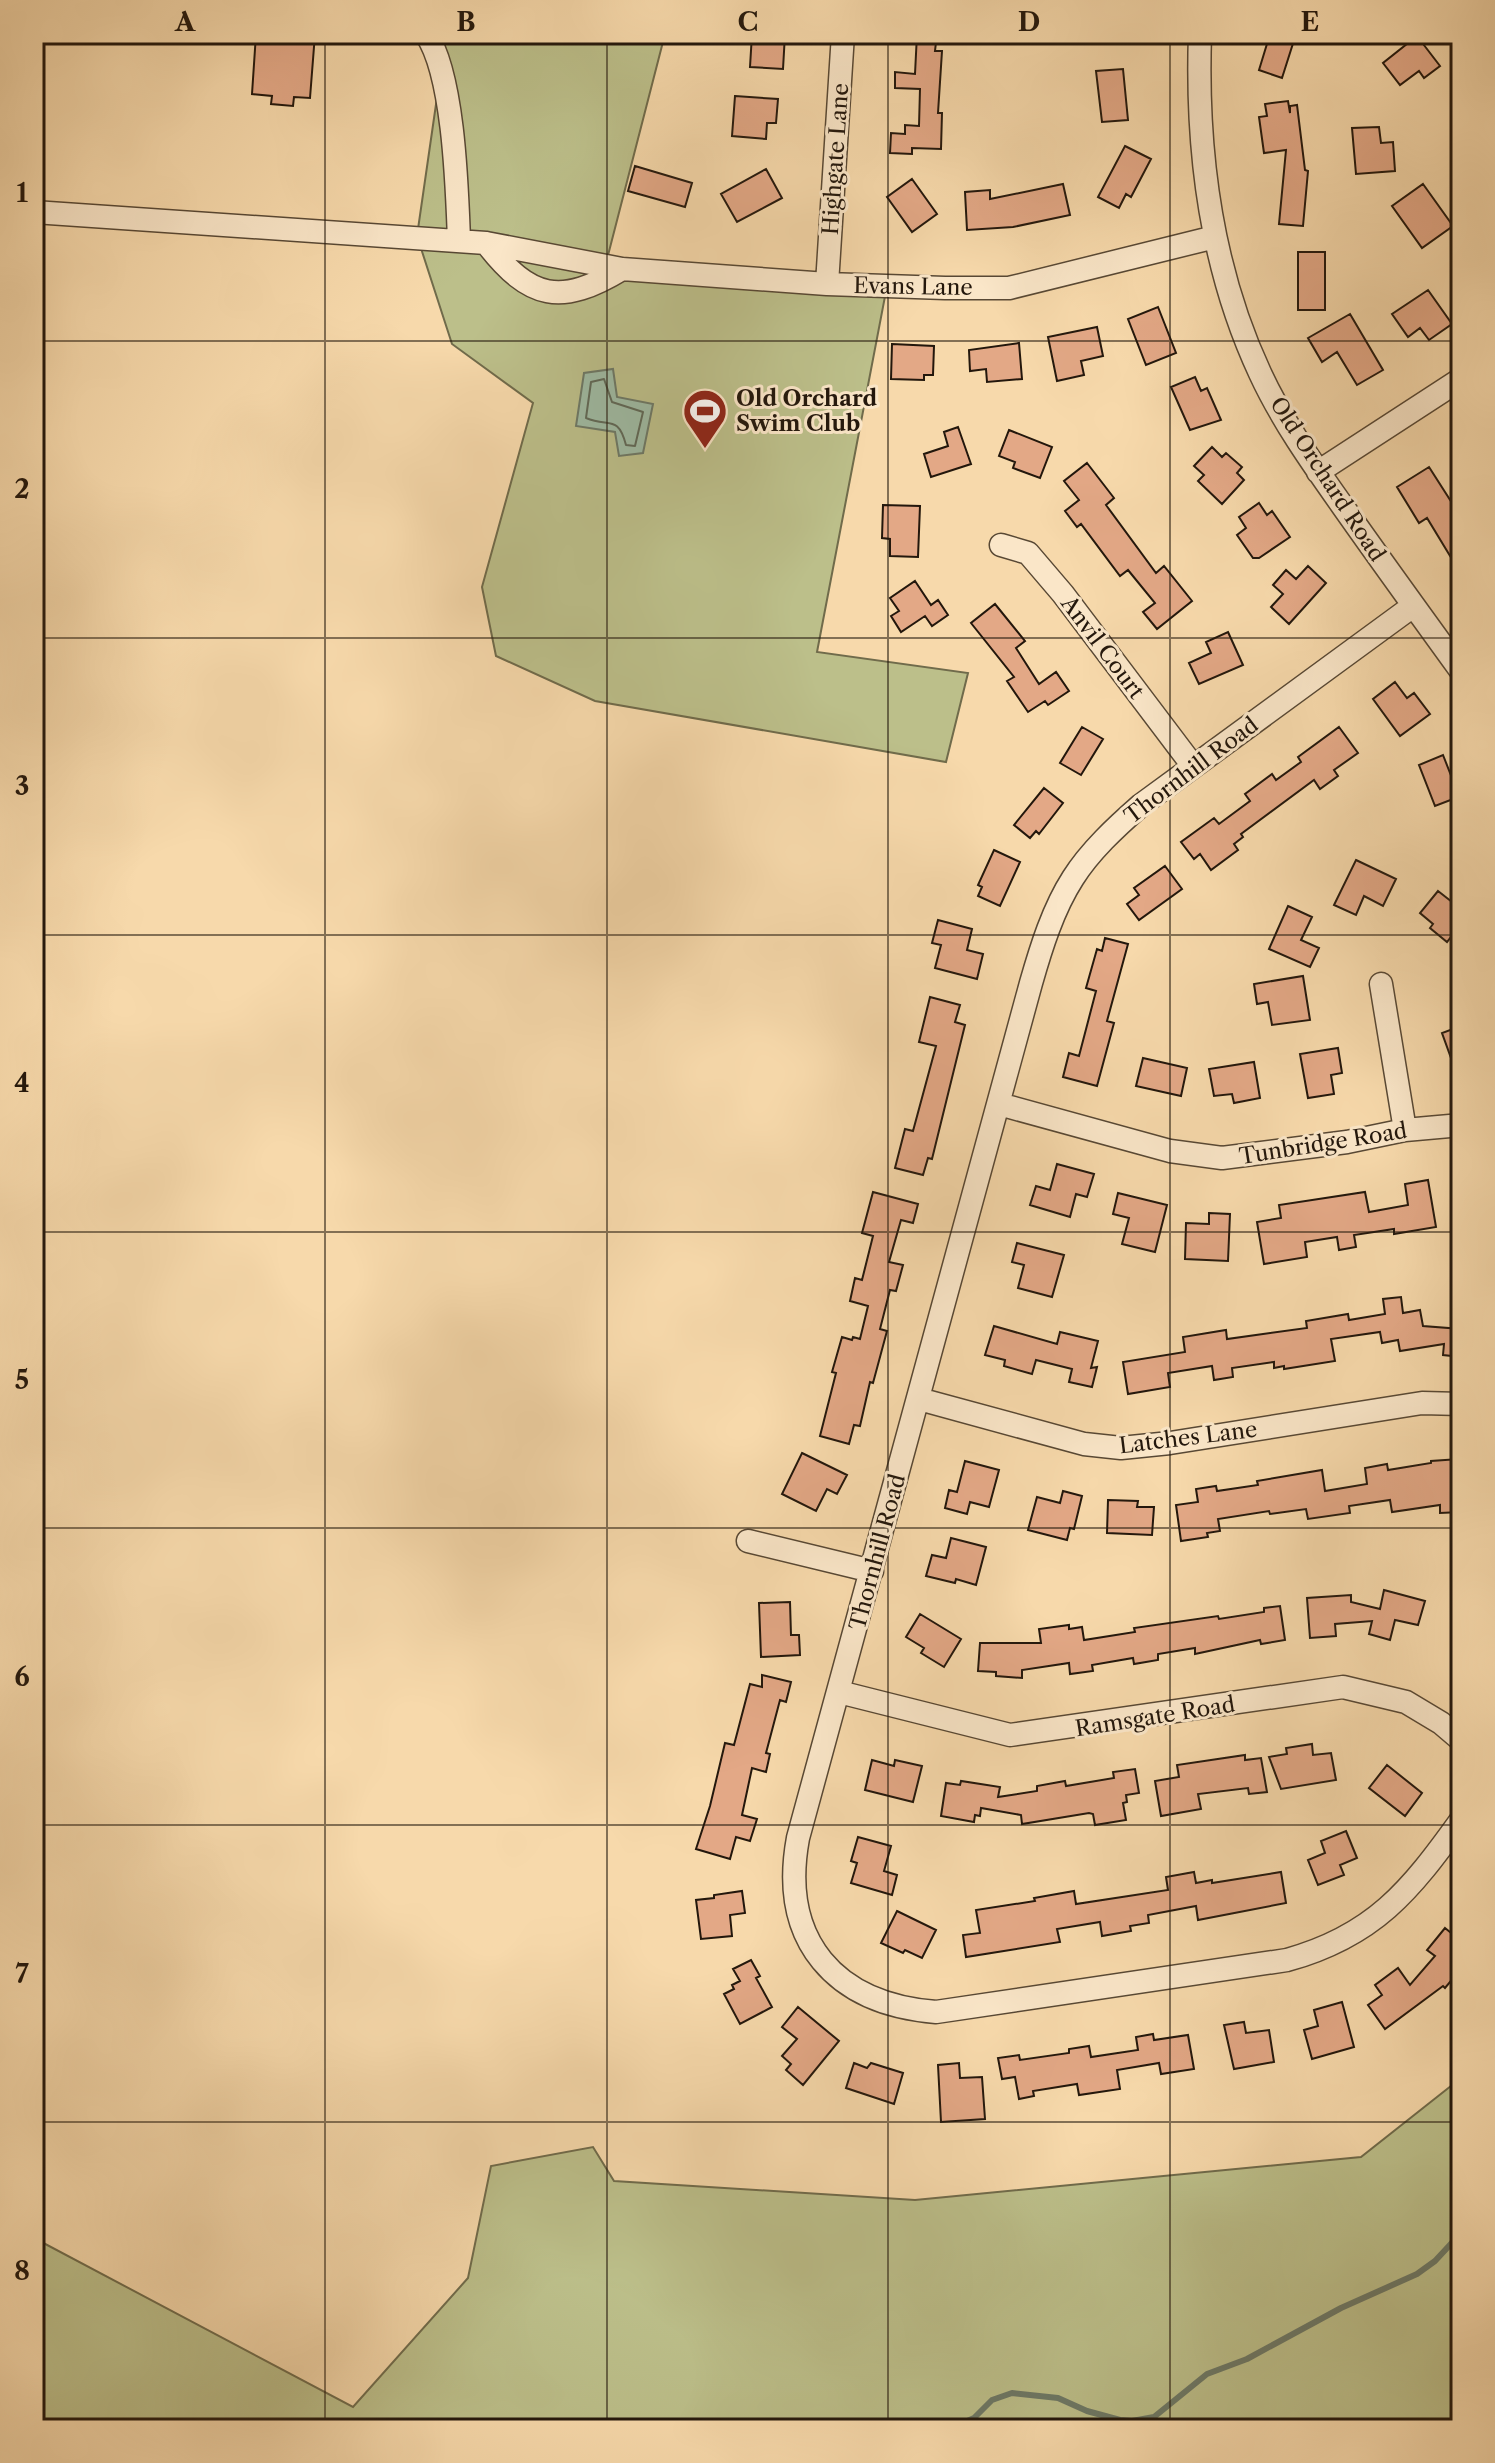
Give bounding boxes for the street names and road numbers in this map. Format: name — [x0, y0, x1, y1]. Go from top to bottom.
street label: Highgate Lane — [817, 82, 854, 236]
street label: Evans Lane — [853, 272, 973, 301]
street label: Old Orchard Road — [1264, 392, 1391, 567]
street label: Anvil Court — [1055, 590, 1150, 704]
street label: Thornhill Road — [1119, 711, 1264, 830]
street label: Tunbridge Road — [1237, 1117, 1409, 1170]
street label: Latches Lane — [1117, 1416, 1259, 1459]
street label: Thornhill Road — [844, 1471, 911, 1633]
street label: Ramsgate Road — [1073, 1691, 1237, 1742]

